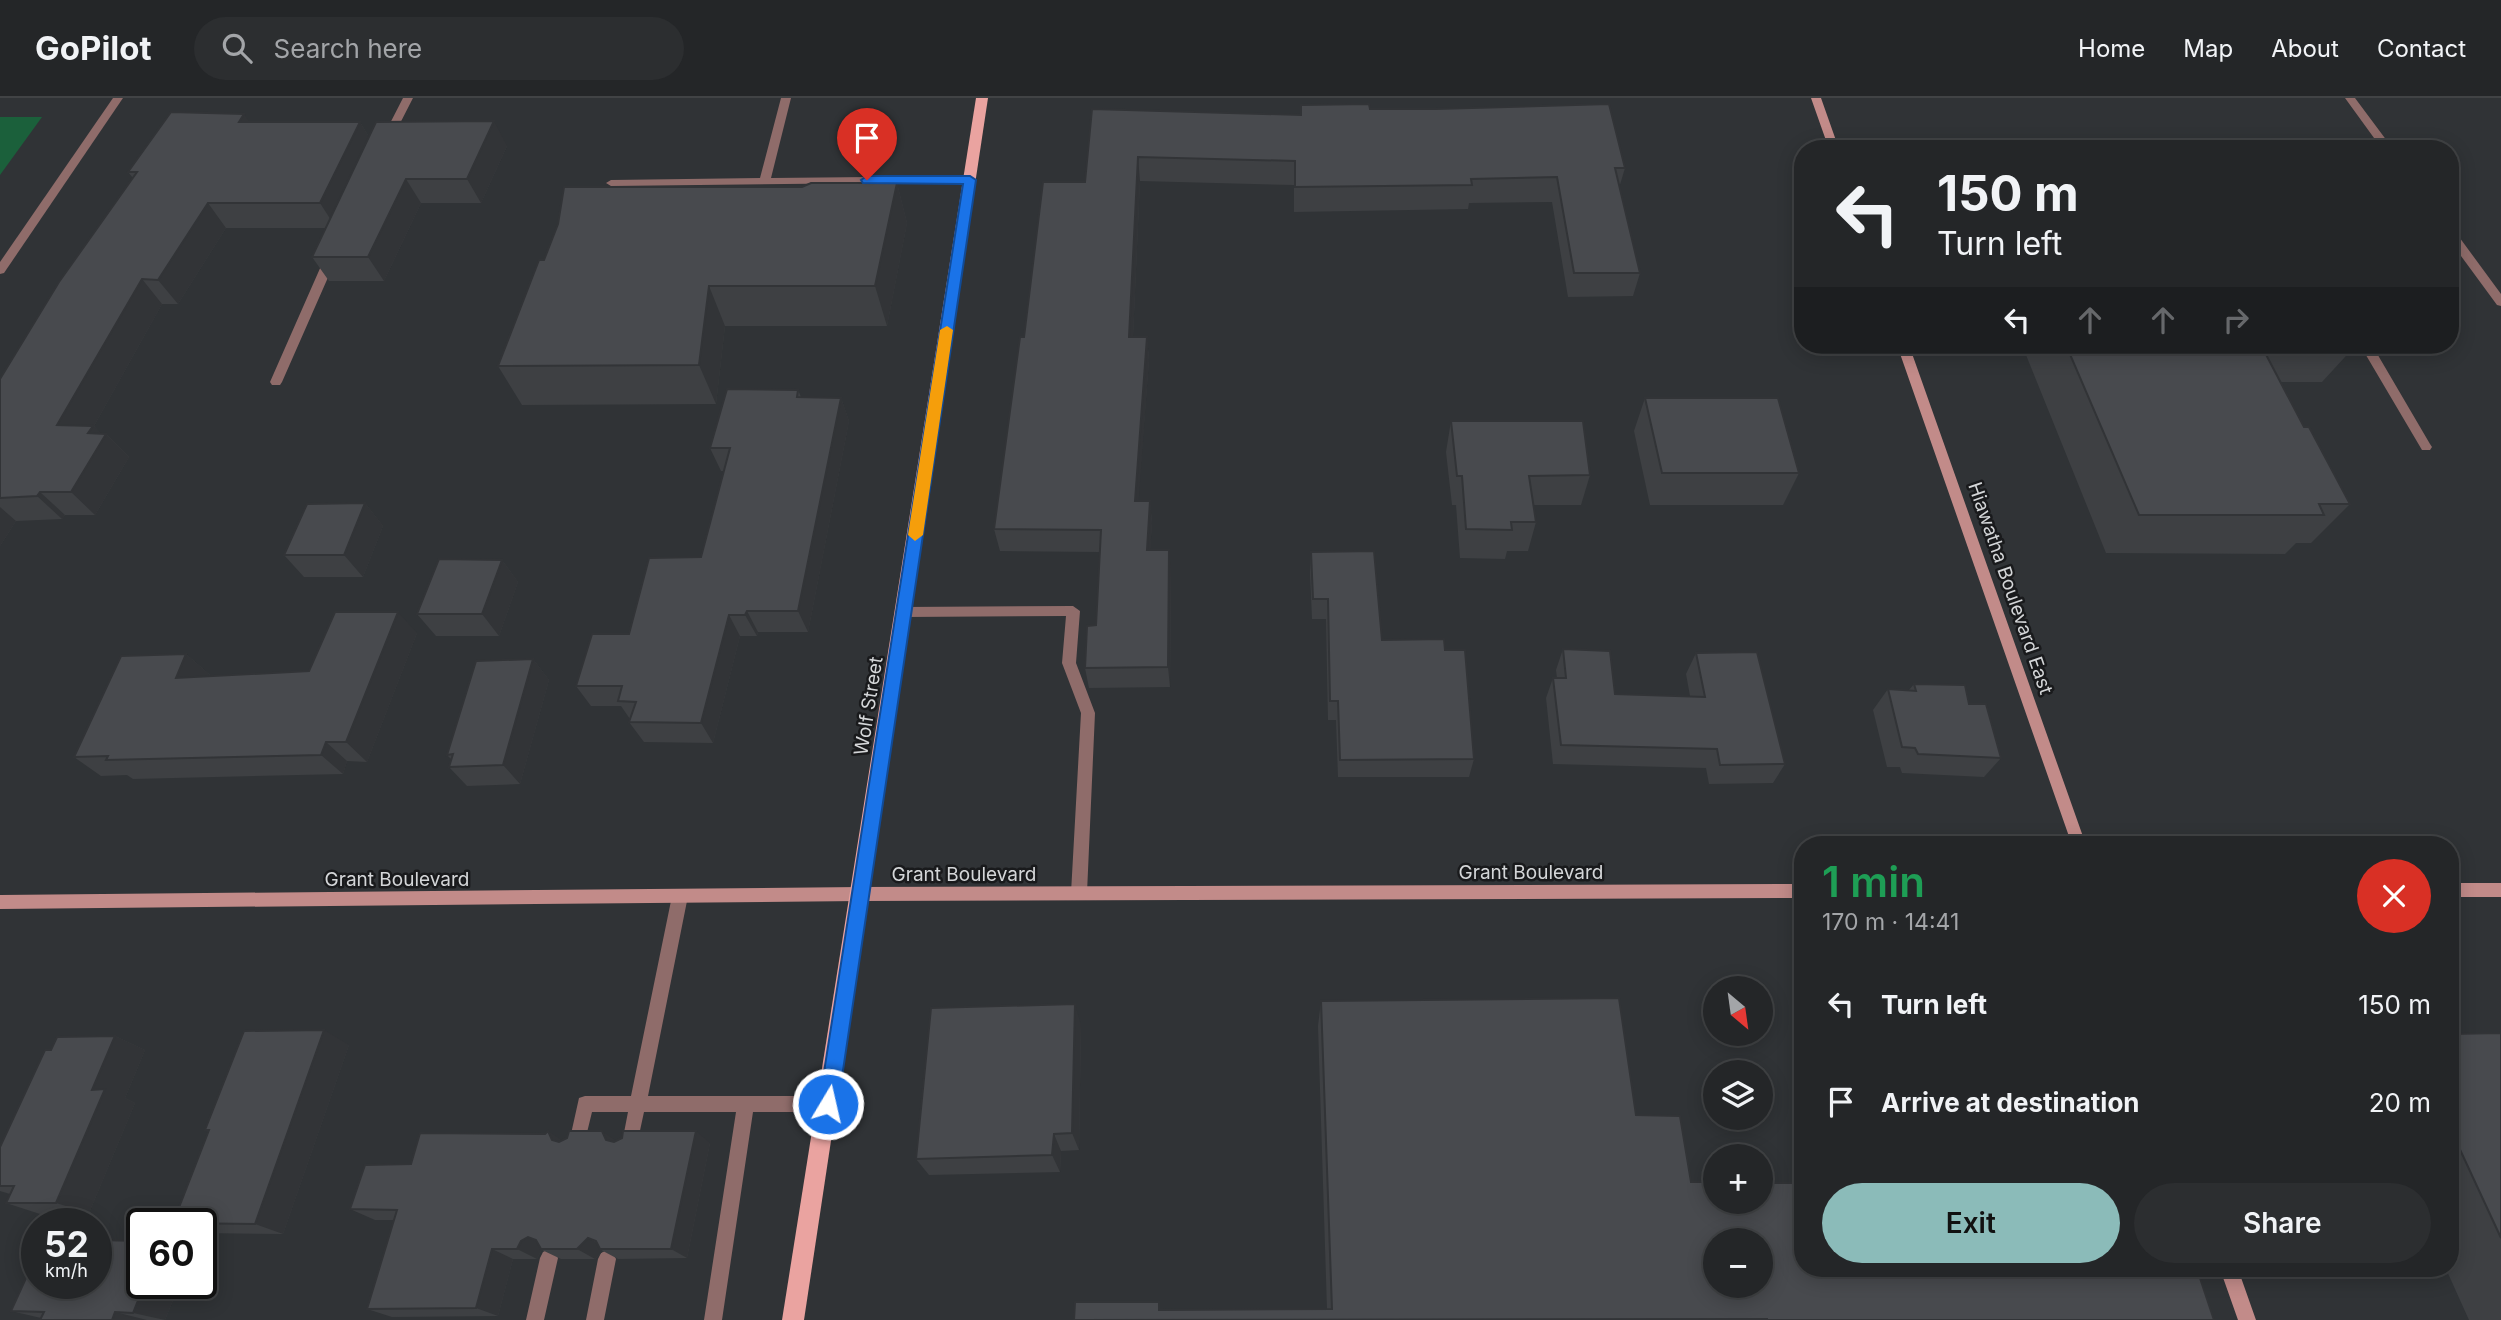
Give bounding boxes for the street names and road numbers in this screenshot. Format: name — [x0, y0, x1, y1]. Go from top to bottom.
street label: Hiawatha Boulevard East — [1963, 479, 2058, 697]
street label: Wolf Street — [849, 655, 888, 757]
street label: Grant Boulevard — [1459, 861, 1603, 884]
street label: Grant Boulevard — [892, 863, 1036, 886]
street label: Grant Boulevard — [325, 868, 469, 891]

